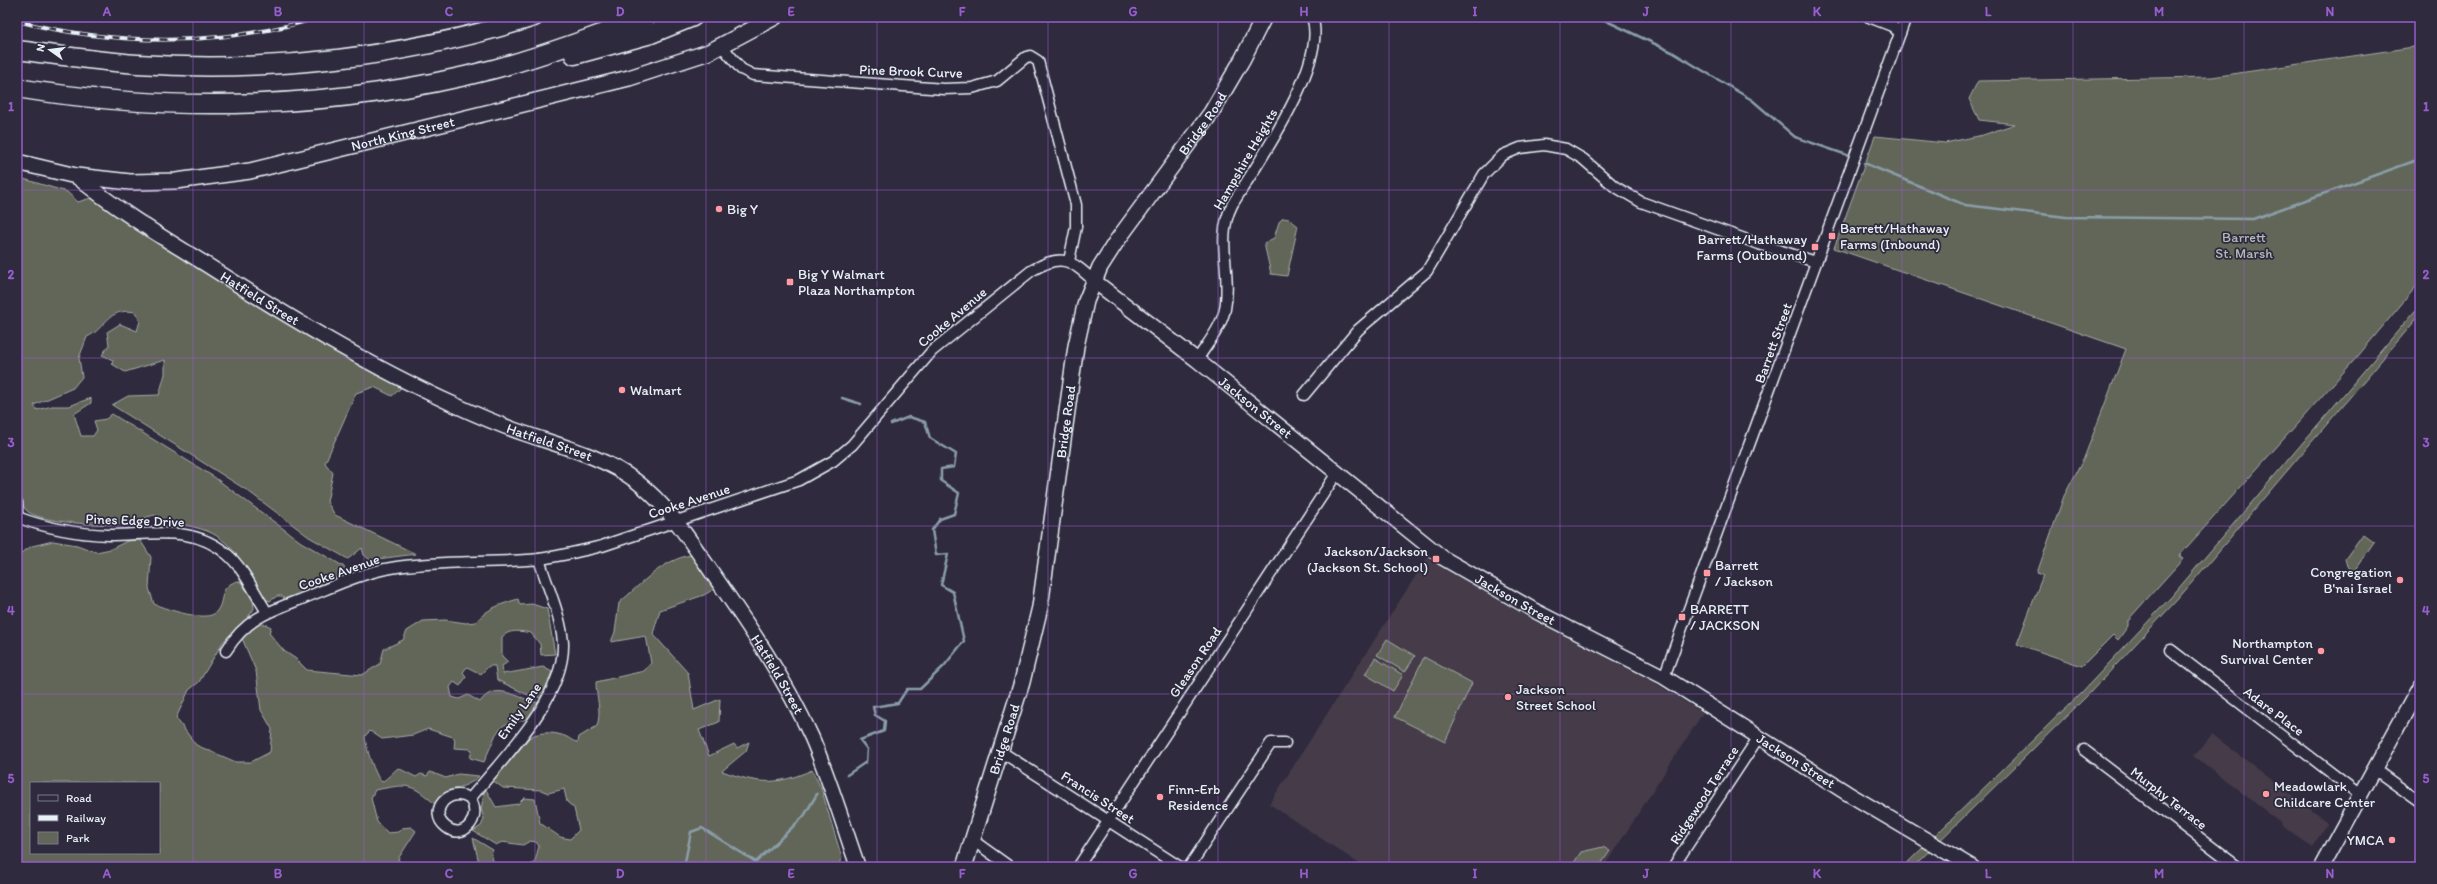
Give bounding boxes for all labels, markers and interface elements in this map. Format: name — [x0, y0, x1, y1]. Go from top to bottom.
text: A — [102, 4, 112, 19]
text: B — [274, 4, 283, 19]
text: C — [445, 4, 454, 19]
text: D — [616, 4, 625, 19]
text: E — [787, 4, 795, 19]
text: F — [959, 4, 966, 19]
text: G — [1129, 4, 1138, 19]
text: H — [1300, 4, 1309, 19]
text: I — [1473, 4, 1478, 19]
text: J — [1642, 4, 1650, 19]
text: K — [1813, 4, 1822, 19]
text: L — [1985, 4, 1992, 19]
text: M — [2154, 4, 2164, 19]
text: N — [2326, 4, 2335, 19]
north arrow — [30, 30, 70, 70]
text: N — [34, 43, 48, 53]
street label: Pine Brook Curve — [859, 61, 963, 82]
street label: Bridge Road — [1175, 89, 1231, 159]
text: 1 — [8, 99, 14, 114]
text: 1 — [2423, 99, 2429, 114]
street label: Hampshire Heights — [1209, 105, 1281, 213]
street label: North King Street — [349, 113, 456, 155]
place label: Big Y — [727, 201, 758, 218]
marker: Big Y — [714, 204, 724, 214]
place label: Barrett/Hathaway Farms (Inbound) — [1840, 220, 1950, 253]
park label: Barrett St. Marsh — [2215, 229, 2273, 262]
place label: Barrett/Hathaway Farms (Outbound) — [1697, 231, 1807, 264]
marker: Barrett/Hathaway Farms (Inbound) — [1827, 231, 1837, 241]
marker: Barrett/Hathaway Farms (Outbound) — [1810, 242, 1820, 252]
place label: Big Y Walmart Plaza Northampton — [798, 266, 915, 299]
text: 2 — [8, 267, 15, 282]
text: 2 — [2423, 267, 2430, 282]
street label: Hatfield Street — [217, 268, 302, 329]
marker: Big Y Walmart Plaza Northampton — [785, 277, 795, 287]
street label: Cooke Avenue — [914, 283, 990, 351]
street label: Barrett Street — [1751, 301, 1796, 386]
street label: Jackson Street — [1215, 373, 1295, 442]
place label: Walmart — [630, 382, 682, 399]
street label: Bridge Road — [1053, 384, 1080, 459]
marker: Walmart — [617, 385, 627, 395]
street label: Hatfield Street — [504, 420, 595, 465]
text: 3 — [7, 435, 15, 450]
text: 3 — [2422, 435, 2430, 450]
street label: Cooke Avenue — [646, 480, 732, 523]
street label: Pines Edge Drive — [85, 510, 185, 531]
place label: Jackson/Jackson (Jackson St. School) — [1307, 543, 1428, 576]
street label: Cooke Avenue — [296, 551, 382, 594]
marker: Jackson/Jackson (Jackson St. School) — [1431, 554, 1441, 564]
place label: Barrett / Jackson — [1715, 557, 1773, 590]
place label: Congregation B'nai Israel — [2310, 564, 2392, 597]
marker: Barrett / Jackson — [1702, 568, 1712, 578]
street label: Jackson Street — [1472, 570, 1558, 629]
marker: Congregation B'nai Israel — [2395, 575, 2405, 585]
place label: BARRETT / JACKSON — [1690, 601, 1760, 634]
text: 4 — [7, 603, 15, 618]
text: 4 — [2422, 603, 2430, 618]
marker: BARRETT / JACKSON — [1677, 612, 1687, 622]
street label: Gleason Road — [1166, 623, 1225, 701]
street label: Hatfield Street — [747, 631, 807, 717]
place label: Northampton Survival Center — [2220, 635, 2313, 668]
marker: Northampton Survival Center — [2316, 646, 2326, 656]
street label: Emily Lane — [494, 679, 545, 743]
place label: Jackson Street School — [1516, 681, 1596, 714]
street label: Adare Place — [2240, 683, 2308, 740]
marker: Jackson Street School — [1503, 692, 1513, 702]
street label: Bridge Road — [985, 702, 1024, 777]
street label: Jackson Street — [1753, 730, 1838, 792]
street label: Ridgewood Terrace — [1666, 743, 1743, 848]
street label: Murphy Terrace — [2127, 763, 2211, 834]
street label: Francis Street — [1058, 767, 1138, 827]
text: 5 — [8, 771, 15, 786]
text: 5 — [2423, 771, 2430, 786]
place label: Meadowlark Childcare Center — [2274, 778, 2376, 811]
place label: Finn-Erb Residence — [1168, 781, 1229, 814]
legend — [30, 782, 160, 854]
marker: Meadowlark Childcare Center — [2261, 789, 2271, 799]
text: Road — [66, 791, 92, 805]
marker: Finn-Erb Residence — [1155, 792, 1165, 802]
text: Railway — [66, 811, 106, 825]
text: Park — [66, 831, 90, 845]
place label: YMCA — [2347, 832, 2384, 849]
marker: YMCA — [2387, 835, 2397, 845]
text: A — [102, 866, 112, 881]
text: B — [274, 866, 283, 881]
text: C — [445, 866, 454, 881]
text: D — [616, 866, 625, 881]
text: E — [787, 866, 795, 881]
text: F — [959, 866, 966, 881]
text: G — [1129, 866, 1138, 881]
text: H — [1300, 866, 1309, 881]
text: I — [1473, 866, 1478, 881]
text: J — [1642, 866, 1650, 881]
text: K — [1813, 866, 1822, 881]
text: L — [1985, 866, 1992, 881]
text: M — [2154, 866, 2164, 881]
text: N — [2326, 866, 2335, 881]

